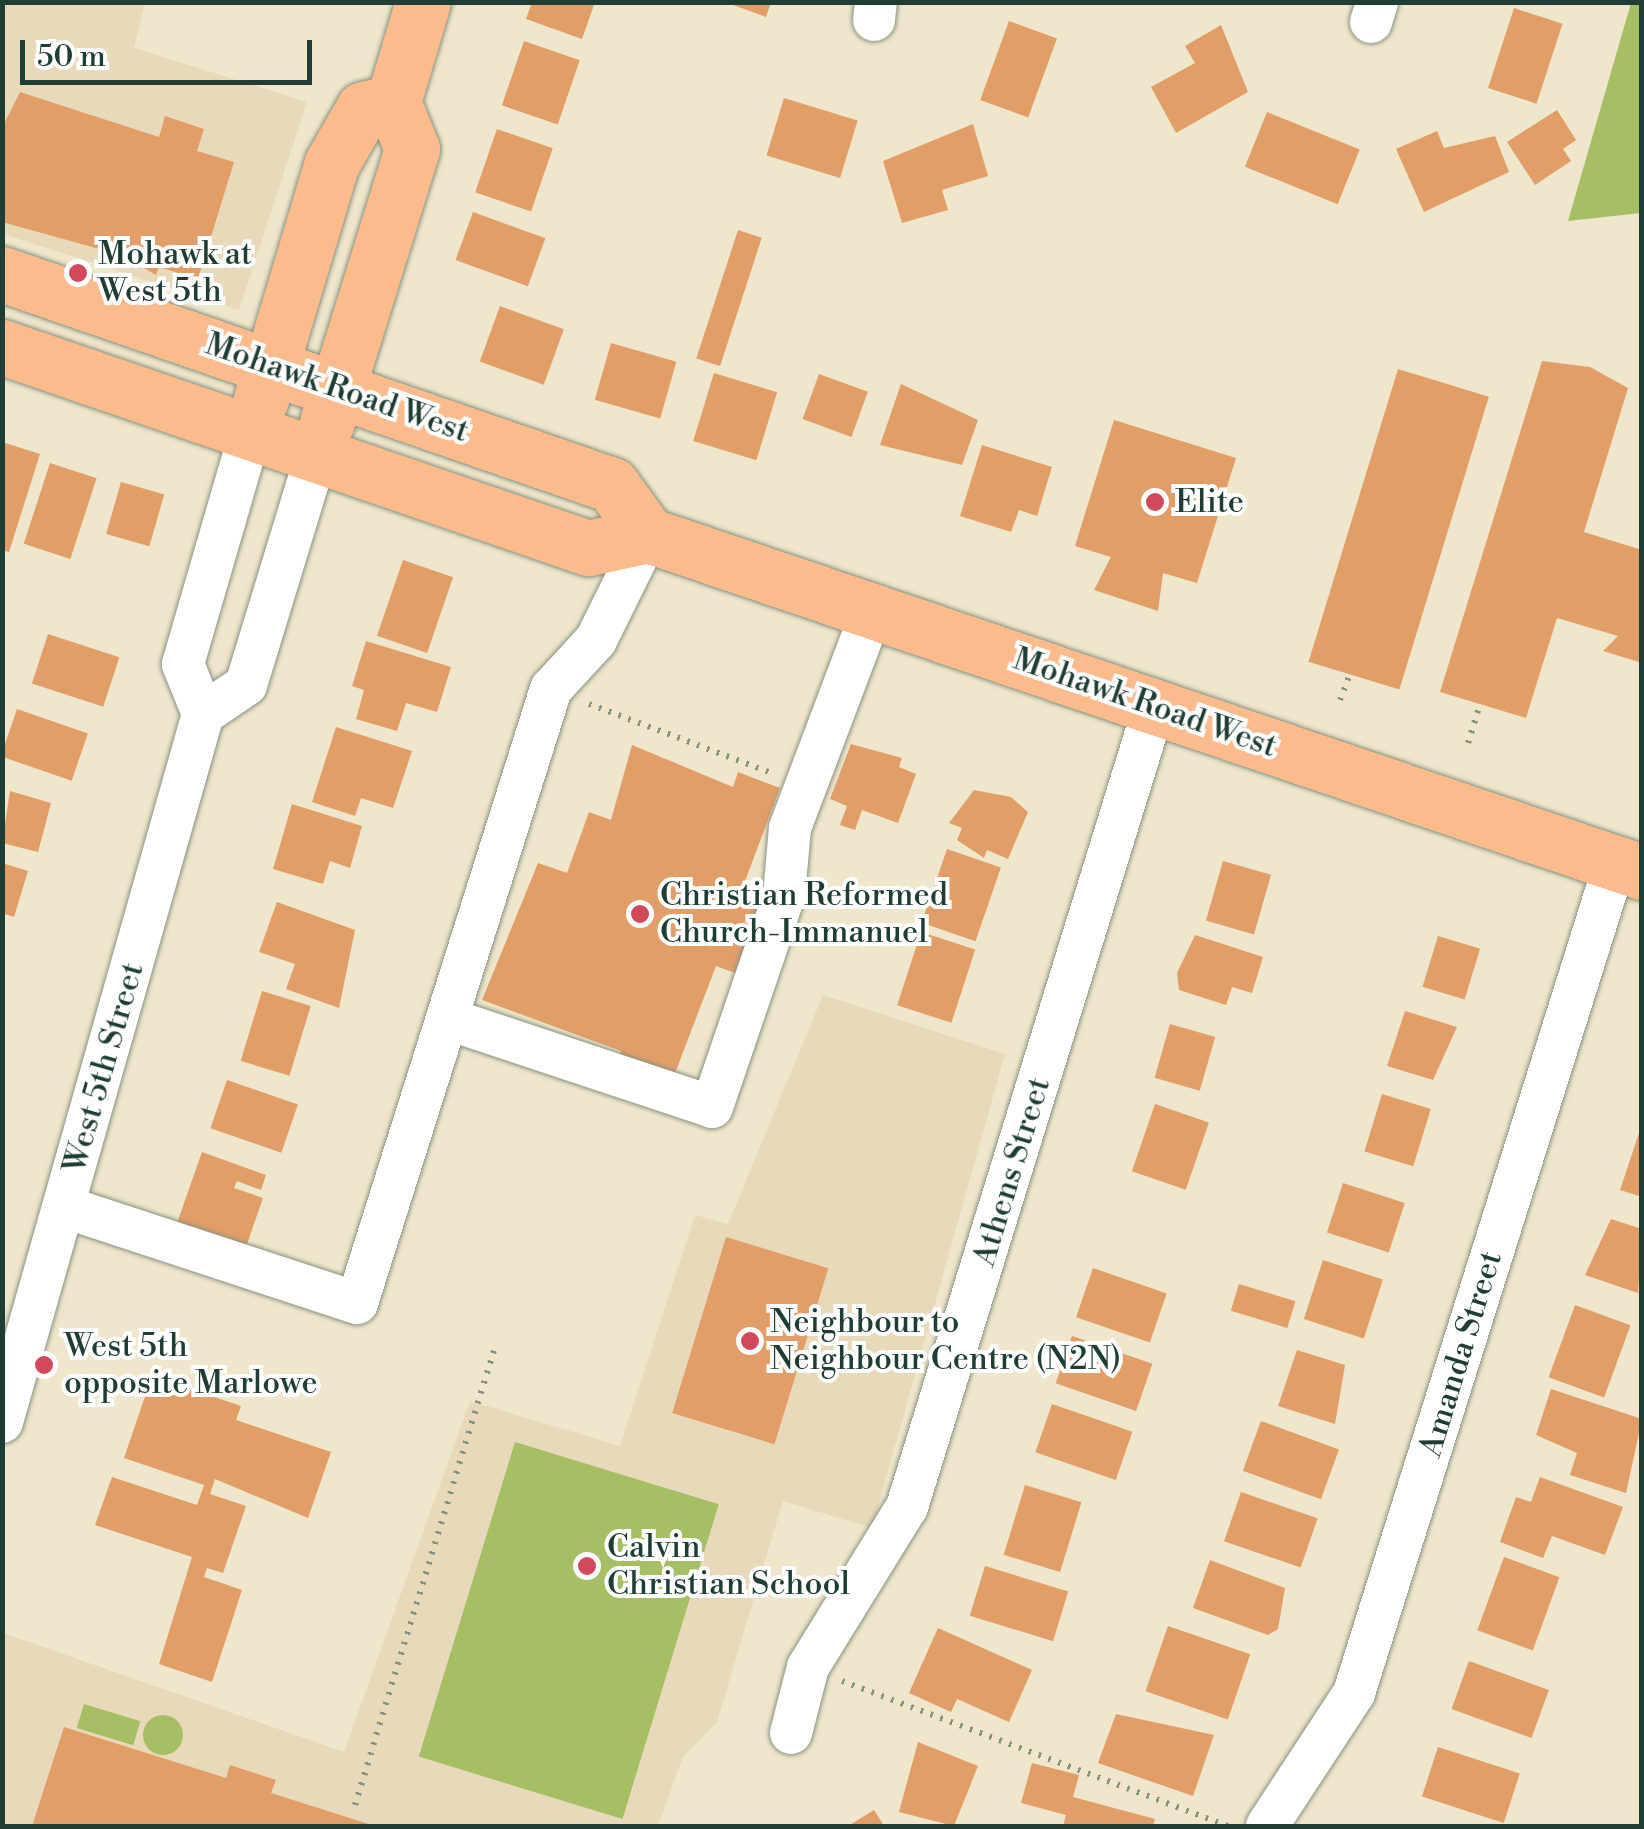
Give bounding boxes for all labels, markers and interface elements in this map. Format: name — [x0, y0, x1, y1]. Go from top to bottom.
scale bar — [25, 20, 318, 82]
text: 50 m — [37, 38, 106, 76]
place label: Mohawk at West 5th — [98, 236, 252, 311]
marker: Mohawk at West 5th — [67, 262, 89, 284]
street label: Mohawk Road West — [200, 325, 474, 451]
place label: Elite — [1175, 483, 1244, 521]
marker: Elite — [1144, 491, 1166, 513]
street label: Mohawk Road West — [1008, 640, 1282, 766]
place label: Christian Reformed Church-Immanuel — [660, 877, 948, 952]
marker: Christian Reformed Church-Immanuel — [629, 903, 651, 925]
street label: West 5th Street — [56, 958, 152, 1178]
street label: Athens Street — [965, 1073, 1059, 1271]
street label: Amanda Street — [1411, 1246, 1511, 1462]
place label: Neighbour to Neighbour Centre (N2N) — [770, 1304, 1121, 1379]
place label: West 5th opposite Marlowe — [64, 1328, 318, 1403]
marker: Neighbour to Neighbour Centre (N2N) — [739, 1330, 761, 1352]
marker: West 5th opposite Marlowe — [33, 1354, 55, 1376]
place label: Calvin Christian School — [607, 1529, 850, 1604]
marker: Calvin Christian School — [576, 1555, 598, 1577]

